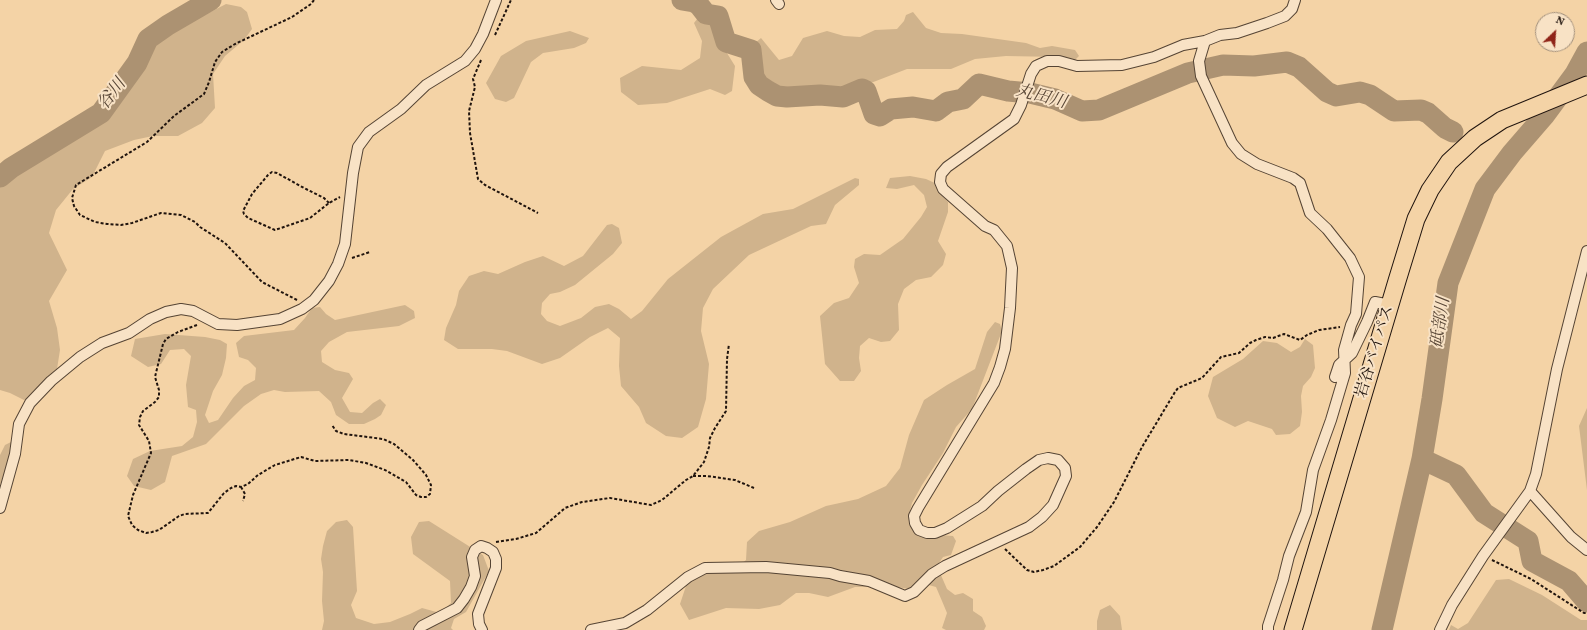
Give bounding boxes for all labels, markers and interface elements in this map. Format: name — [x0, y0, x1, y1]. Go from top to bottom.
north arrow — [1535, 12, 1575, 52]
text: N — [1553, 13, 1567, 30]
water label: 谷川 — [95, 75, 131, 115]
water label: 丸田川 — [1014, 82, 1068, 114]
water label: 砥部川 — [1428, 296, 1456, 350]
street label: 岩谷バイパス — [1353, 303, 1399, 401]

